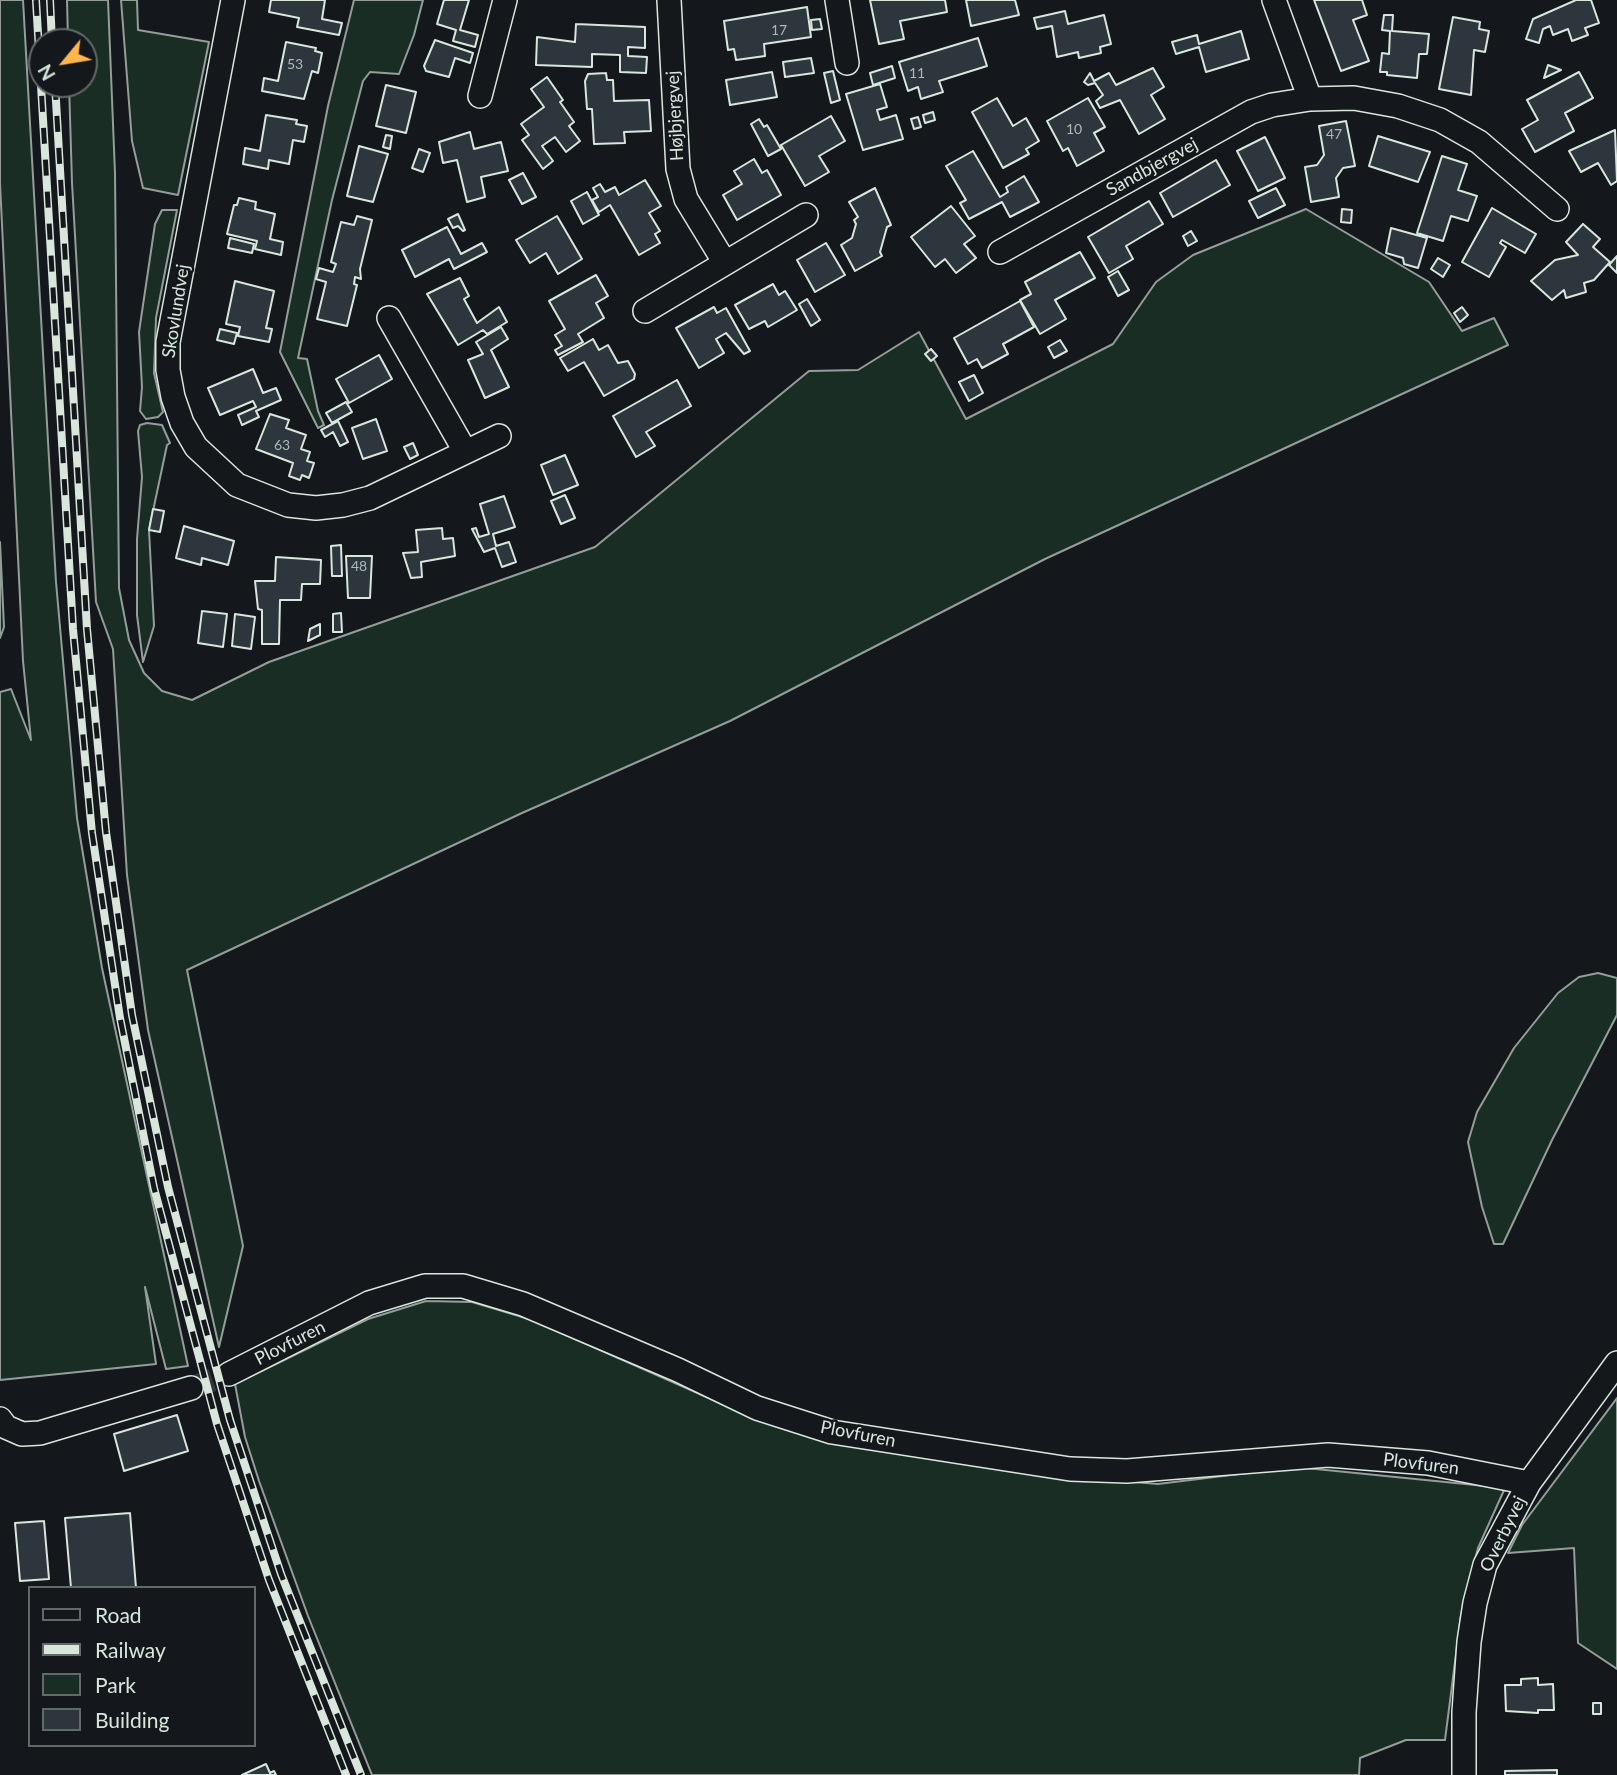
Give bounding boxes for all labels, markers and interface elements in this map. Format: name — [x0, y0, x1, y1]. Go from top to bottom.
house number: 17 — [771, 22, 787, 38]
north arrow — [28, 28, 98, 98]
house number: 53 — [287, 56, 303, 72]
text: N — [32, 61, 60, 85]
house number: 11 — [909, 65, 925, 81]
street label: Højbjergvej — [662, 70, 688, 162]
house number: 10 — [1066, 121, 1082, 137]
house number: 47 — [1326, 126, 1342, 142]
street label: Sandbjergvej — [1103, 133, 1201, 201]
street label: Skovlundvej — [158, 263, 194, 359]
house number: 63 — [274, 437, 290, 453]
house number: 48 — [351, 558, 367, 574]
street label: Plovfuren — [251, 1316, 329, 1370]
street label: Plovfuren — [818, 1416, 898, 1452]
street label: Plovfuren — [1382, 1449, 1460, 1479]
street label: Overbyvej — [1475, 1493, 1531, 1575]
legend — [28, 1586, 256, 1747]
text: Road — [95, 1602, 142, 1627]
text: Railway — [95, 1637, 166, 1662]
text: Park — [95, 1672, 136, 1697]
text: Building — [95, 1707, 170, 1732]

